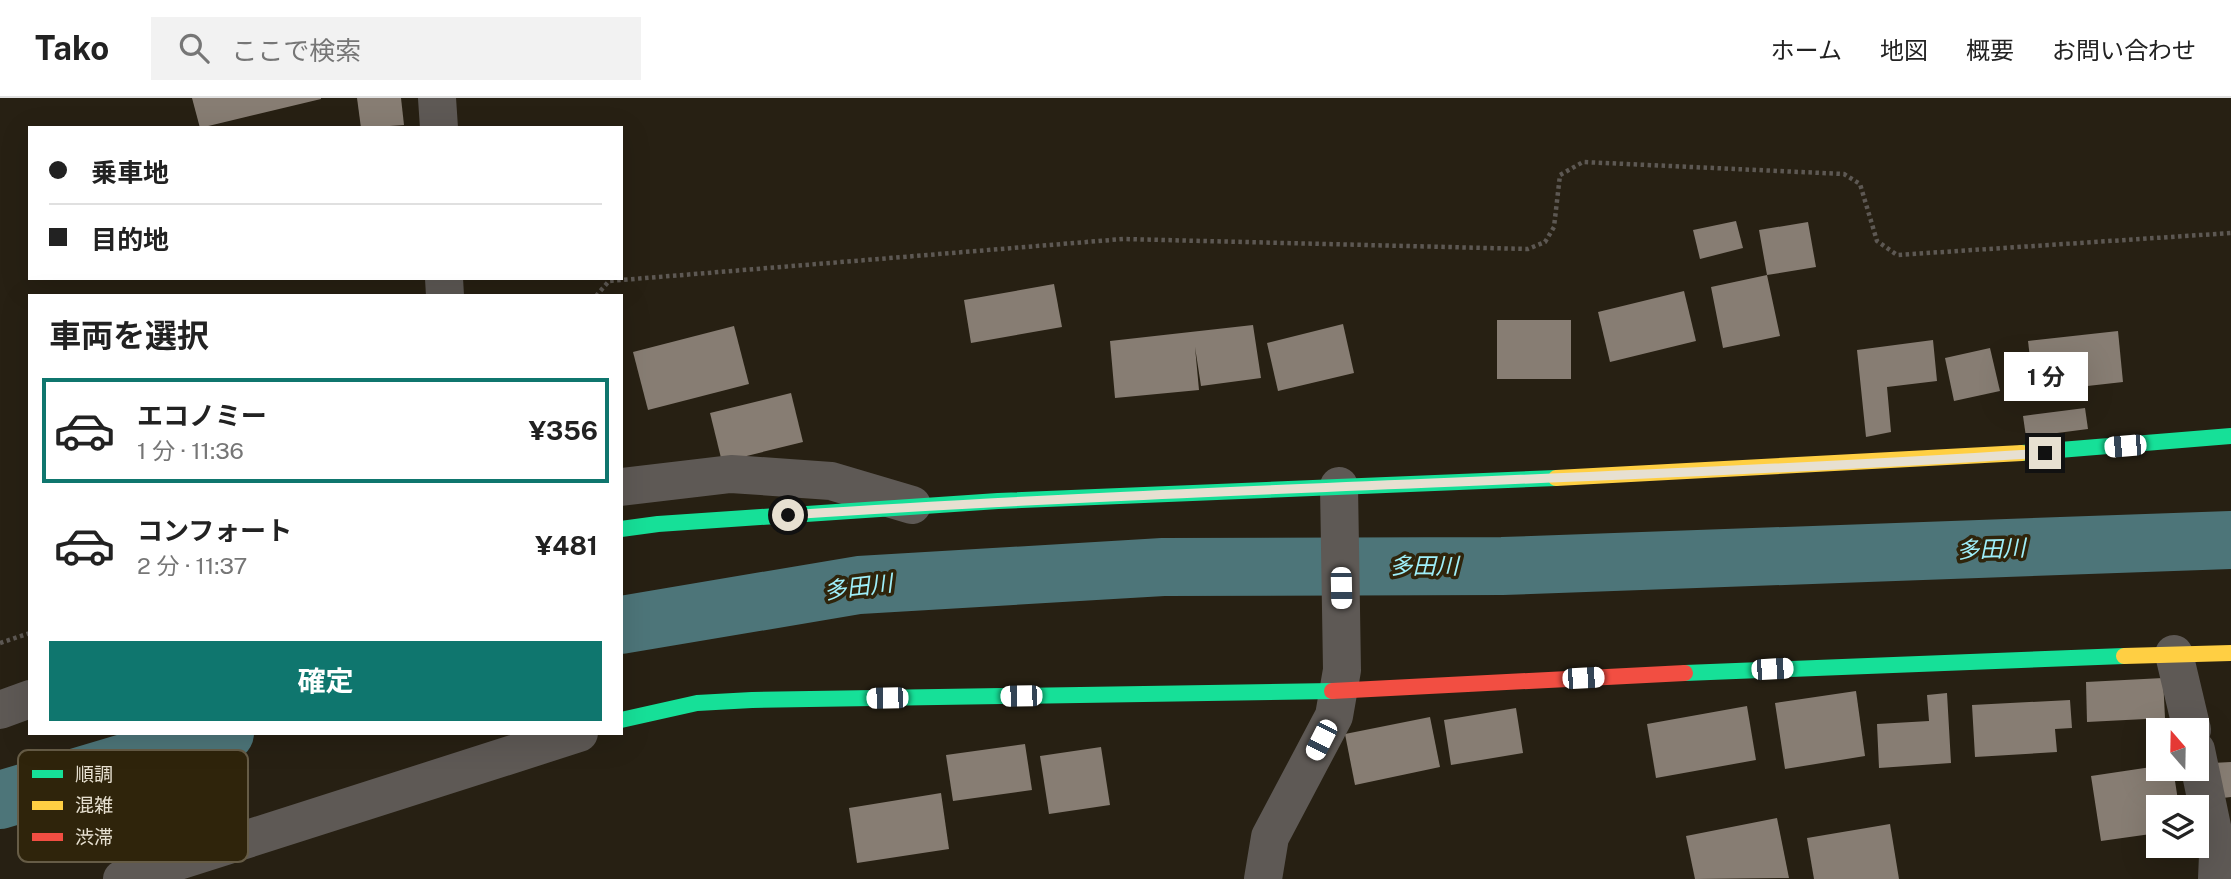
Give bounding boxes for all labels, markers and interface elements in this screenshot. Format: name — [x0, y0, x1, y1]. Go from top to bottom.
search box — [151, 17, 641, 80]
text: Tako — [35, 29, 109, 67]
icon: search — [175, 29, 213, 67]
text: ここで検索 — [231, 35, 361, 66]
text: ホーム — [1771, 36, 1842, 64]
text: 地図 — [1880, 36, 1928, 64]
text: 概要 — [1966, 36, 2014, 64]
text: お問い合わせ — [2052, 36, 2196, 64]
text: 乗車地 — [91, 157, 169, 188]
text: 目的地 — [91, 224, 169, 255]
text: 車両を選択 — [49, 317, 209, 354]
callout: 1 分 — [2003, 352, 2087, 400]
text: 1 分 — [2027, 363, 2065, 390]
icon: car — [53, 399, 116, 462]
text: エコノミー — [137, 400, 267, 431]
text: ¥356 — [529, 415, 598, 446]
car — [2104, 434, 2147, 458]
text: 1 分 · 11:36 — [137, 437, 244, 464]
route end — [2029, 437, 2061, 469]
route start — [772, 499, 804, 531]
icon: car — [53, 514, 116, 577]
text: コンフォート — [137, 515, 292, 546]
text: ¥481 — [535, 530, 598, 561]
water label: 多田川 — [1956, 534, 2029, 563]
text: 2 分 · 11:37 — [137, 552, 247, 579]
water label: 多田川 — [1390, 552, 1462, 579]
car — [1331, 567, 1352, 609]
water label: 多田川 — [822, 569, 897, 604]
button: 確定 — [49, 641, 602, 721]
car — [1751, 657, 1794, 681]
car — [1562, 666, 1605, 690]
car — [1000, 685, 1043, 707]
car — [866, 687, 909, 709]
car — [1303, 717, 1340, 763]
north arrow — [2146, 718, 2208, 780]
map controls — [2146, 718, 2209, 858]
legend — [18, 750, 248, 862]
text: 順調 — [75, 763, 113, 785]
text: 混雑 — [75, 794, 113, 816]
button: layers — [2146, 795, 2209, 858]
text: 渋滞 — [75, 826, 113, 848]

